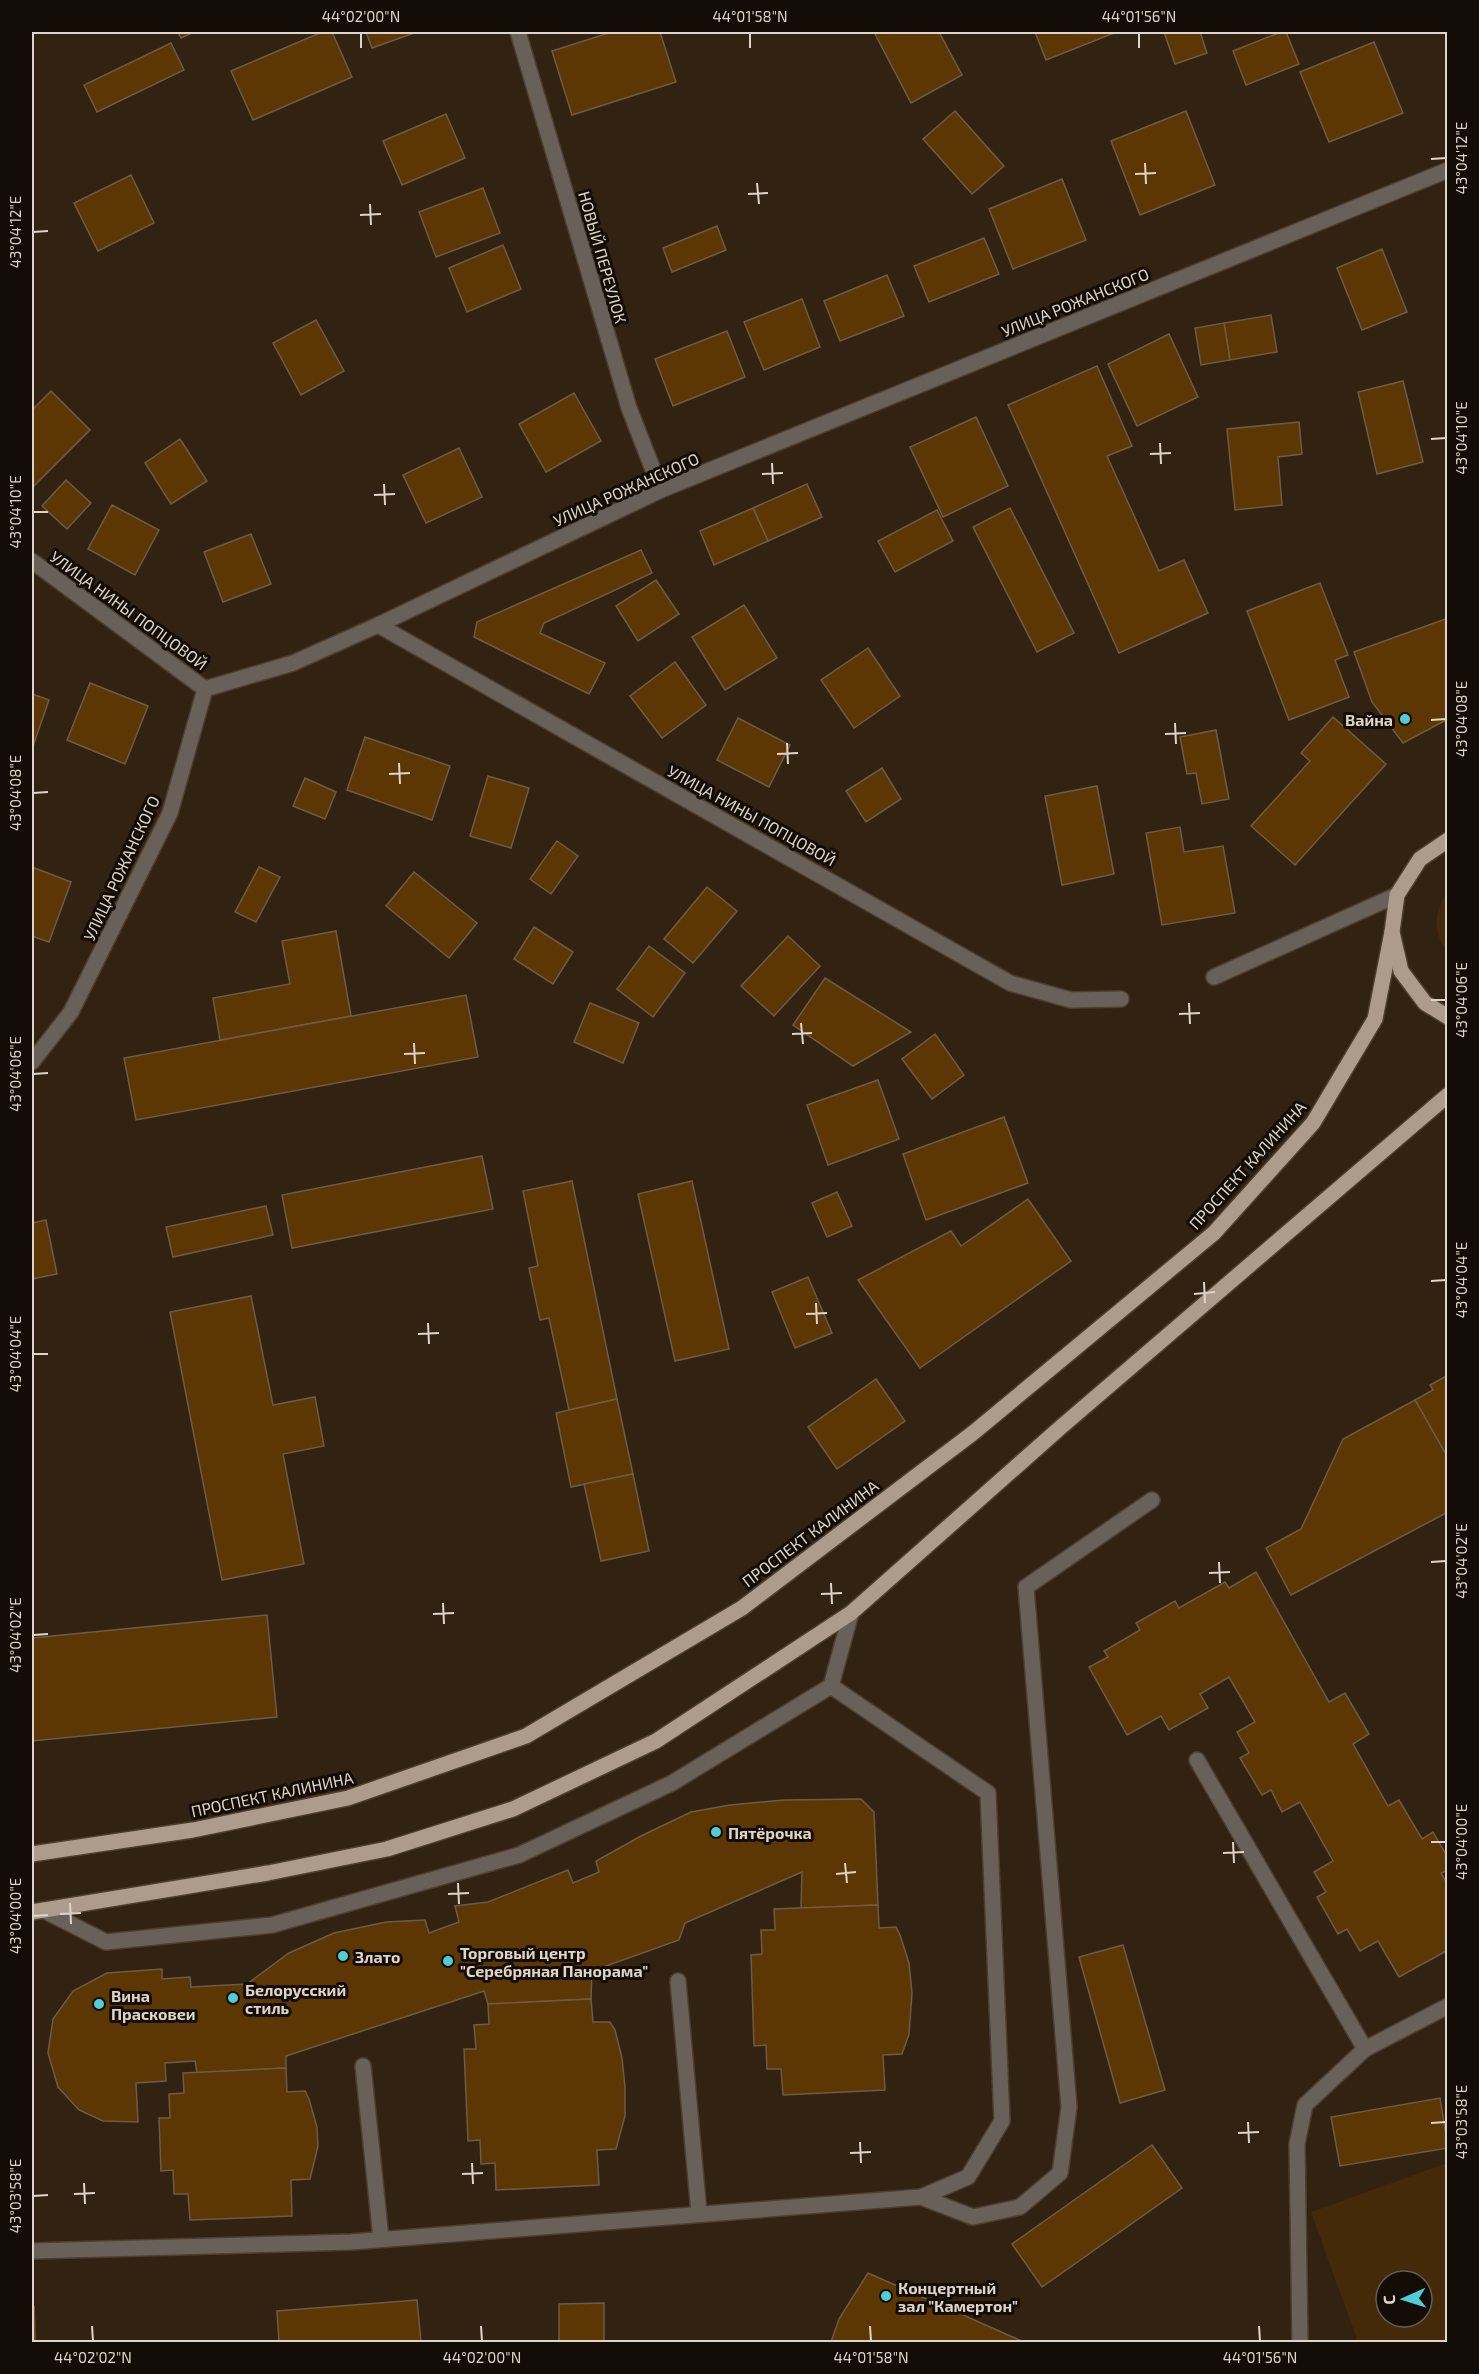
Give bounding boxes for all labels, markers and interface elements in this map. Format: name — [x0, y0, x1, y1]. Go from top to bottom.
text: 44°02'00"N — [322, 7, 400, 25]
text: 44°01'58"N — [712, 7, 788, 25]
text: 44°01'56"N — [1102, 7, 1176, 25]
text: 43°04'12"E — [1452, 122, 1470, 194]
street label: НОВЫЙ ПЕРЕУЛОК — [575, 189, 631, 326]
text: 43°04'12"E — [6, 196, 24, 268]
street label: УЛИЦА РОЖАНСКОГО — [998, 264, 1152, 340]
text: 43°04'10"E — [1452, 401, 1470, 475]
street label: УЛИЦА РОЖАНСКОГО — [550, 448, 702, 530]
text: 43°04'10"E — [6, 475, 24, 549]
street label: УЛИЦА НИНЫ ПОПЦОВОЙ — [47, 547, 211, 673]
text: 43°04'08"E — [1452, 681, 1470, 757]
place label: Вайна — [1345, 710, 1393, 729]
marker: Вайна — [1398, 712, 1412, 726]
text: 43°04'08"E — [6, 755, 24, 831]
street label: УЛИЦА НИНЫ ПОПЦОВОЙ — [665, 761, 839, 869]
street label: УЛИЦА РОЖАНСКОГО — [79, 793, 163, 943]
text: 43°04'06"E — [1452, 962, 1470, 1038]
text: 43°04'06"E — [6, 1036, 24, 1112]
street label: ПРОСПЕКТ КАЛИНИНА — [1185, 1097, 1309, 1233]
text: 43°04'04"E — [1452, 1242, 1470, 1318]
text: 43°04'04"E — [6, 1316, 24, 1392]
street label: ПРОСПЕКТ КАЛИНИНА — [738, 1476, 882, 1590]
text: 43°04'02"E — [1452, 1523, 1470, 1599]
text: 43°04'02"E — [6, 1597, 24, 1673]
street label: ПРОСПЕКТ КАЛИНИНА — [189, 1767, 355, 1820]
text: 43°04'00"E — [1452, 1804, 1470, 1880]
place label: Пятёрочка — [728, 1823, 812, 1842]
marker: Пятёрочка — [709, 1825, 723, 1839]
text: 43°04'00"E — [6, 1878, 24, 1954]
place label: Торговый центр "Серебряная Панорама" — [460, 1943, 648, 1980]
place label: Злато — [355, 1947, 400, 1966]
marker: Злато — [336, 1949, 350, 1963]
marker: Торговый центр "Серебряная Панорама" — [441, 1954, 455, 1968]
place label: Белорусский стиль — [245, 1980, 346, 2017]
place label: Вина Прасковеи — [111, 1986, 195, 2023]
marker: Белорусский стиль — [226, 1991, 240, 2005]
marker: Вина Прасковеи — [92, 1997, 106, 2011]
text: 43°03'58"E — [1452, 2085, 1470, 2159]
text: 43°03'58"E — [6, 2159, 24, 2233]
north arrow — [1374, 2269, 1434, 2329]
place label: Концертный зал "Камертон" — [898, 2278, 1018, 2315]
marker: Концертный зал "Камертон" — [879, 2289, 893, 2303]
text: С — [1379, 2295, 1398, 2305]
text: 44°02'02"N — [54, 2348, 132, 2366]
text: 44°02'00"N — [443, 2348, 521, 2366]
text: 44°01'58"N — [833, 2348, 909, 2366]
text: 44°01'56"N — [1223, 2348, 1297, 2366]

